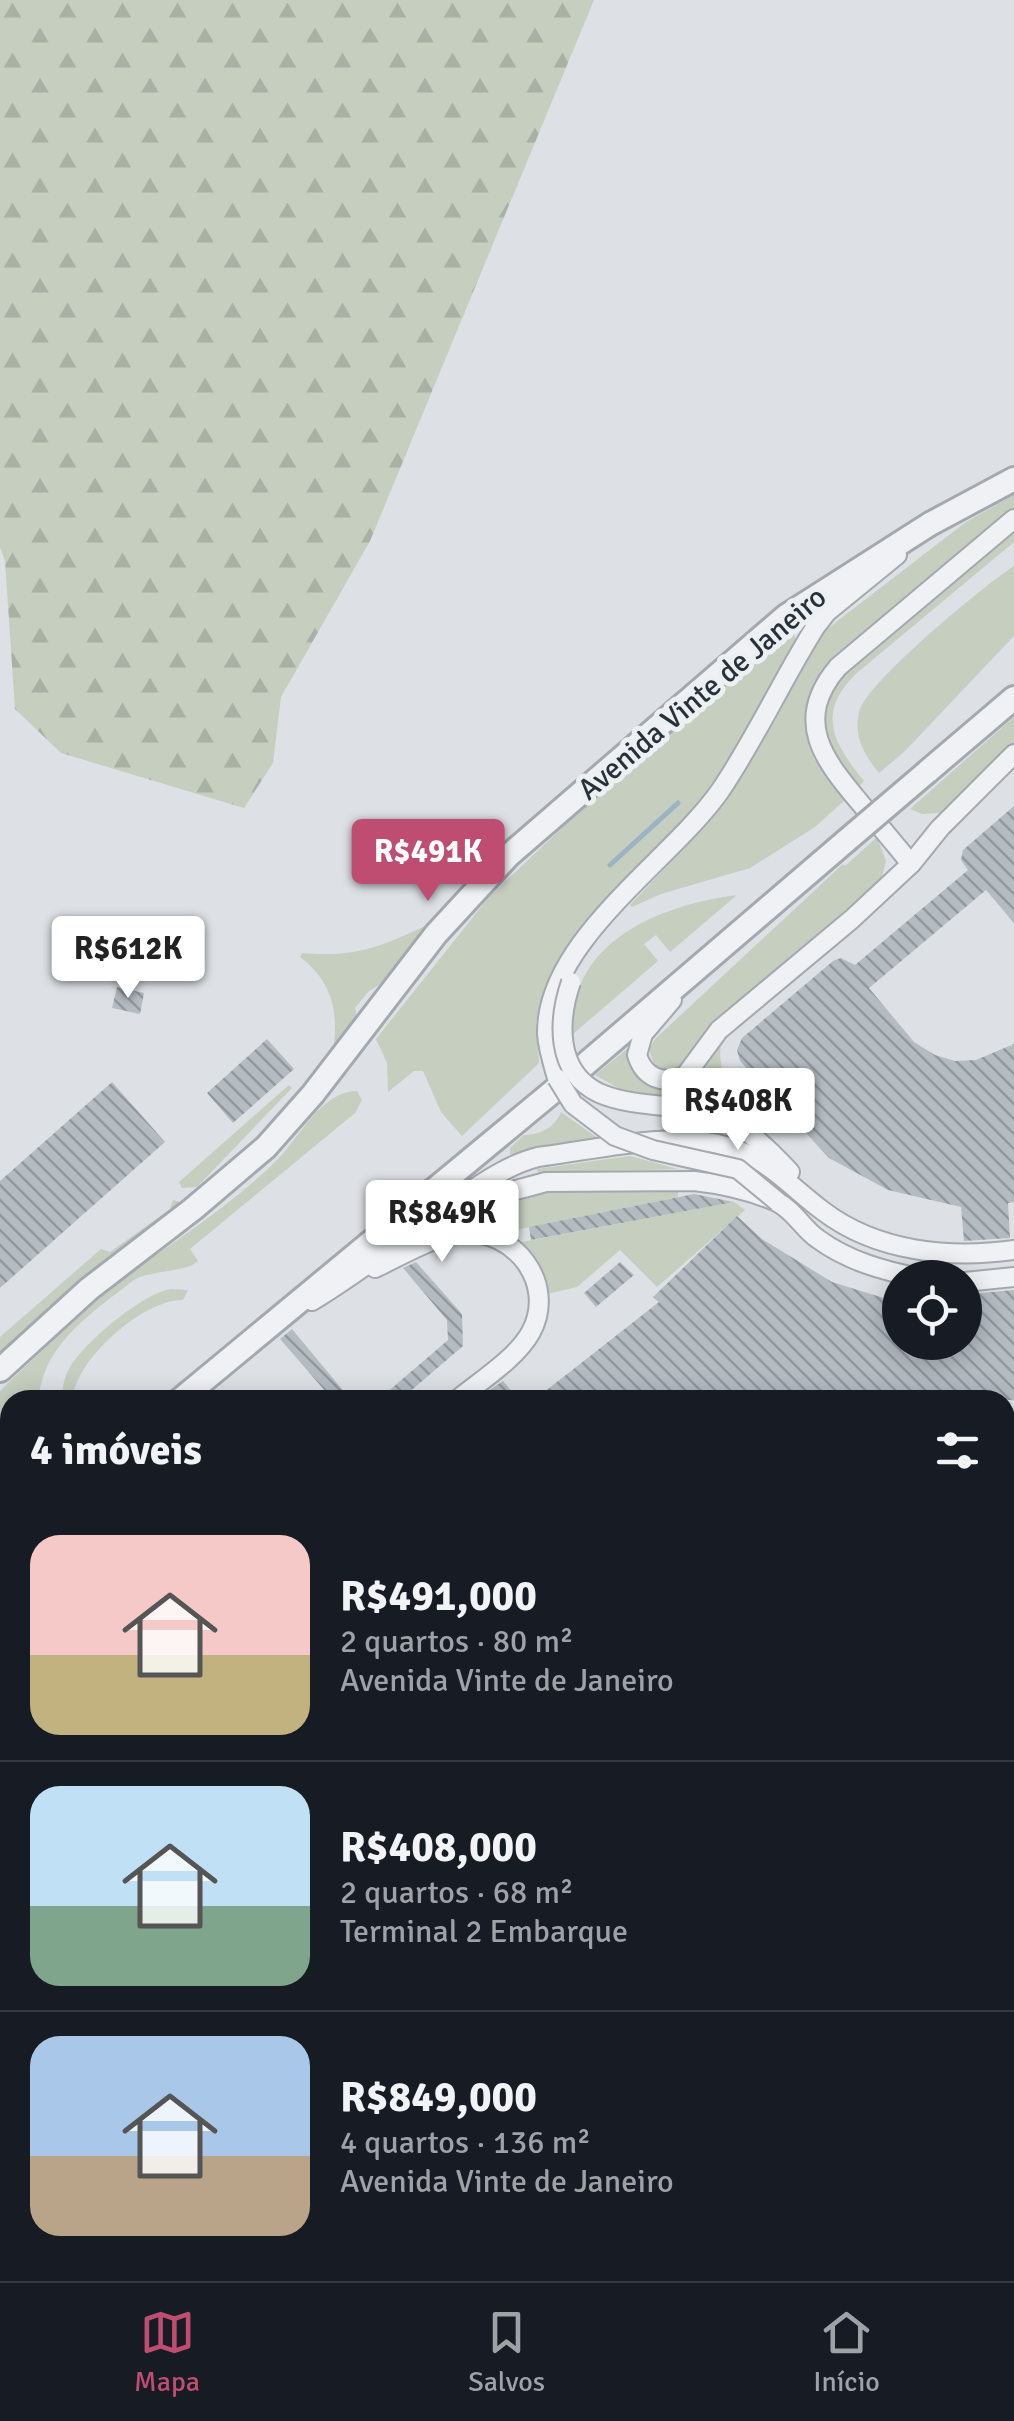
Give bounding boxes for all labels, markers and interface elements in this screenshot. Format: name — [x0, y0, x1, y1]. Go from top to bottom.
street label: Avenida Vinte de Janeiro — [571, 579, 834, 808]
pin: R$491K — [347, 819, 509, 904]
text: R$491K — [374, 832, 482, 871]
pin: R$612K — [47, 916, 209, 1001]
text: R$612K — [74, 929, 182, 968]
pin: R$408K — [657, 1068, 819, 1153]
text: R$408K — [684, 1081, 792, 1120]
pin: R$849K — [361, 1180, 523, 1265]
text: R$849K — [388, 1193, 496, 1232]
map controls — [882, 1260, 982, 1360]
button: locate — [882, 1260, 982, 1360]
icon: filters — [930, 1423, 985, 1478]
text: 4 imóveis — [30, 1425, 202, 1476]
text: R$491,000 — [340, 1571, 537, 1622]
icon: home — [110, 1575, 230, 1695]
text: 2 quartos · 80 m² — [340, 1622, 573, 1661]
text: Avenida Vinte de Janeiro — [340, 1661, 674, 1700]
text: R$408,000 — [340, 1822, 537, 1873]
icon: home — [110, 1826, 230, 1946]
text: 2 quartos · 68 m² — [340, 1873, 573, 1912]
text: Terminal 2 Embarque — [340, 1912, 628, 1951]
text: R$849,000 — [340, 2072, 537, 2123]
icon: home — [110, 2076, 230, 2196]
text: 4 quartos · 136 m² — [340, 2123, 591, 2162]
text: Avenida Vinte de Janeiro — [340, 2162, 674, 2201]
tab: Mapa — [134, 2305, 200, 2399]
tab: Salvos — [468, 2305, 545, 2399]
tab: Início — [813, 2305, 880, 2399]

